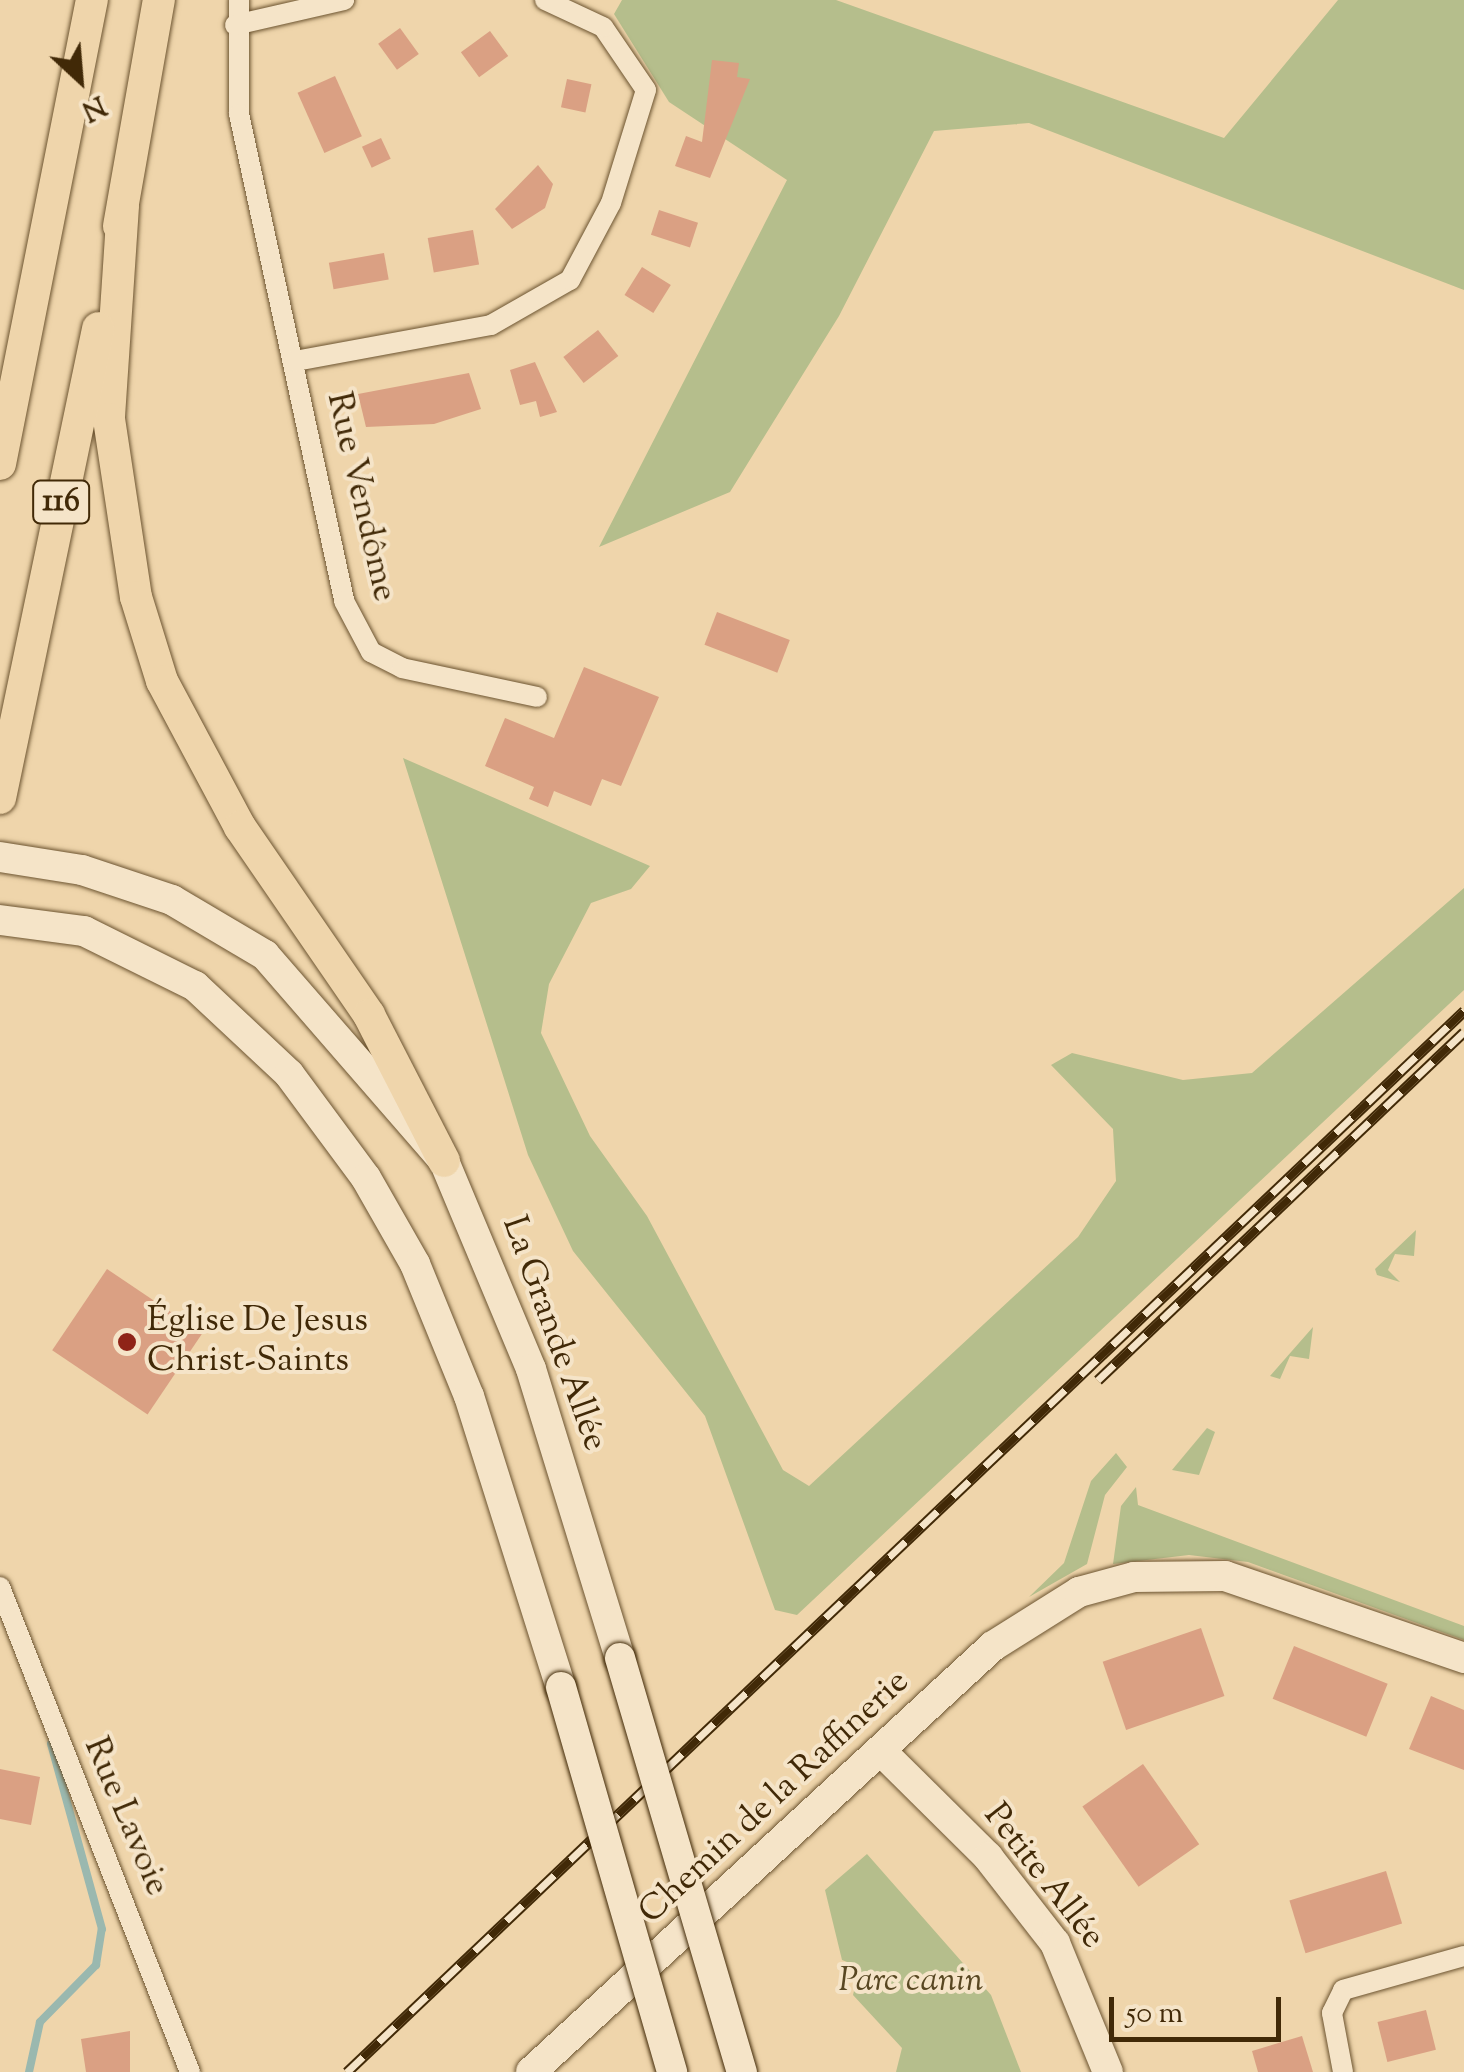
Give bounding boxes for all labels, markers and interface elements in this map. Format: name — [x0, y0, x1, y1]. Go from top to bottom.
north arrow — [30, 30, 130, 130]
text: N — [74, 84, 112, 130]
street label: Rue Vendôme — [316, 389, 404, 605]
road number: 116 — [31, 475, 91, 529]
street label: La Grande Allée — [491, 1211, 615, 1457]
place label: Église De Jesus Christ-Saints — [147, 1301, 368, 1383]
marker: Église De Jesus Christ-Saints — [116, 1331, 138, 1353]
street label: Chemin de la Raffinerie — [631, 1662, 919, 1934]
street label: Rue Lavoie — [73, 1732, 177, 1902]
street label: Petite Allée — [973, 1796, 1113, 1958]
park label: Parc canin — [838, 1961, 984, 2003]
scale bar — [1114, 1977, 1286, 2039]
text: 50 m — [1126, 1993, 1183, 2036]

